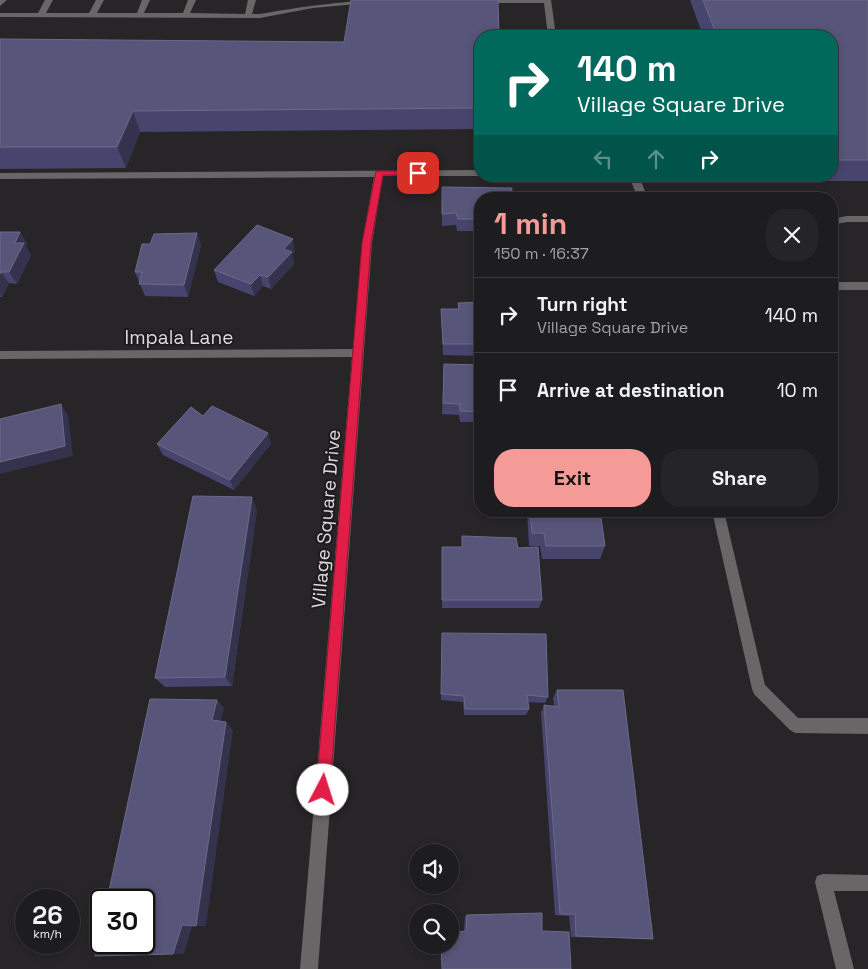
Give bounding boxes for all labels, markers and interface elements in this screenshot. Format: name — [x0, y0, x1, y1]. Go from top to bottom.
text: 140 m — [577, 47, 677, 91]
icon: right — [494, 50, 559, 115]
text: Village Square Drive — [577, 90, 785, 118]
icon: left — [589, 145, 617, 173]
icon: ahead — [642, 145, 670, 173]
icon: right — [695, 145, 723, 173]
pin — [397, 152, 439, 194]
icon: arrive — [404, 159, 432, 187]
text: 1 min — [494, 204, 567, 243]
button: close — [766, 209, 818, 261]
text: 150 m · 16:37 — [494, 243, 589, 264]
text: Turn right — [537, 292, 627, 317]
icon: right — [494, 301, 522, 329]
text: 140 m — [765, 303, 818, 328]
text: Village Square Drive — [537, 317, 688, 338]
street label: Impala Lane — [125, 325, 233, 350]
icon: arrive — [494, 376, 522, 404]
text: Arrive at destination — [537, 378, 725, 403]
text: 10 m — [777, 378, 818, 403]
street label: Village Square Drive — [306, 428, 346, 610]
button: Exit — [494, 449, 651, 507]
button: Share — [661, 449, 818, 507]
position arrow — [296, 763, 348, 815]
map controls — [409, 844, 459, 954]
button: sound — [409, 844, 459, 894]
speed limit sign: 30 — [90, 889, 155, 954]
text: 26 — [32, 899, 63, 931]
button: search — [409, 904, 459, 954]
text: km/h — [33, 926, 62, 942]

